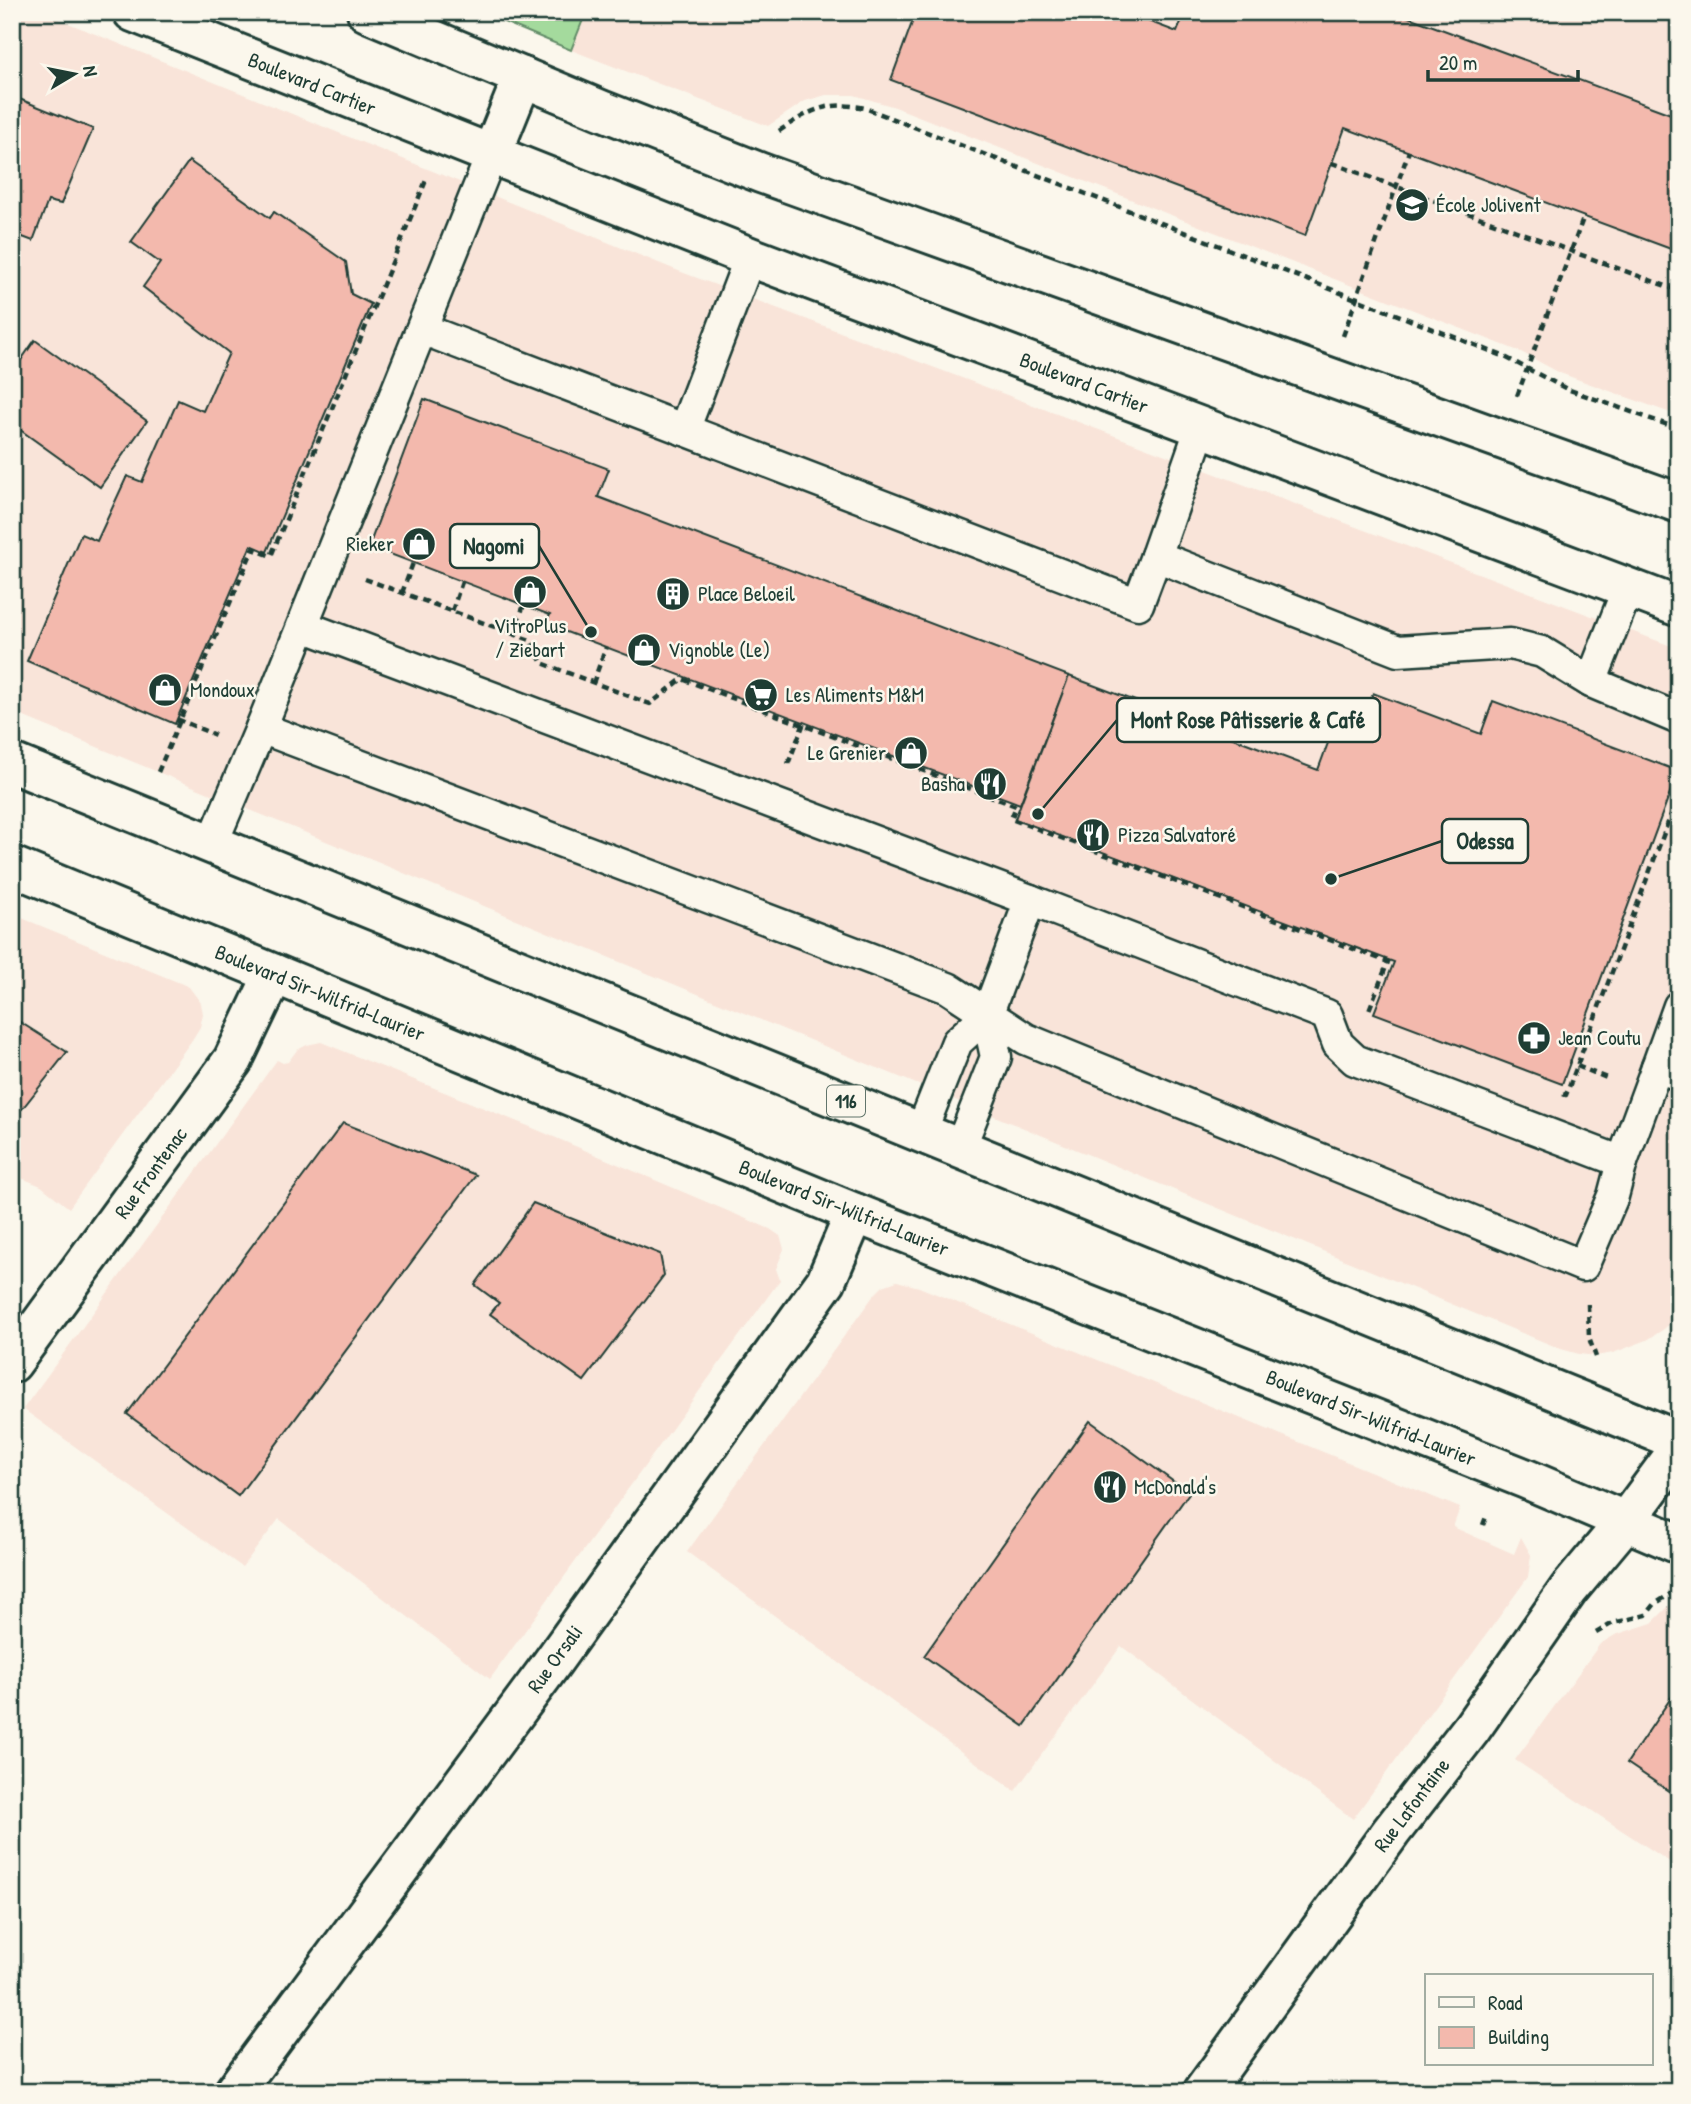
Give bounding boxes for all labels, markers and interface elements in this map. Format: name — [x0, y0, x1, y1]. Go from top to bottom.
north arrow — [38, 38, 108, 108]
scale bar — [1428, 38, 1579, 82]
street label: Boulevard Cartier — [244, 45, 380, 122]
text: 20 m — [1439, 48, 1477, 77]
text: N — [77, 64, 104, 78]
school or university icon: École Jolivent — [1393, 186, 1431, 224]
place label: École Jolivent — [1436, 190, 1541, 219]
street label: Boulevard Cartier — [1016, 345, 1153, 420]
callout: Nagomi — [450, 524, 539, 568]
shop icon: Rieker — [400, 525, 438, 563]
place label: Rieker — [346, 529, 394, 558]
text: Nagomi — [463, 530, 525, 562]
shop icon: VitroPlus / Ziebart — [511, 573, 549, 611]
building icon: Place Beloeil — [654, 575, 692, 613]
place label: Place Beloeil — [698, 579, 795, 608]
place label: VitroPlus / Ziebart — [494, 611, 566, 664]
shop icon: Vignoble (Le) — [625, 631, 663, 669]
place label: Vignoble (Le) — [668, 635, 770, 664]
shop icon: Mondoux — [146, 671, 184, 709]
place label: Mondoux — [190, 675, 255, 704]
supermarket icon: Les Aliments M&M — [742, 676, 780, 714]
place label: Les Aliments M&M — [786, 680, 924, 709]
callout: Mont Rose Pâtisserie & Café — [1117, 698, 1380, 742]
text: Mont Rose Pâtisserie & Café — [1131, 704, 1366, 735]
shop icon: Le Grenier — [892, 734, 930, 772]
place label: Le Grenier — [808, 738, 886, 767]
restaurant icon: Basha — [971, 765, 1009, 803]
place label: Basha — [921, 769, 965, 798]
restaurant icon: Pizza Salvatoré — [1074, 816, 1112, 854]
callout: Odessa — [1442, 819, 1528, 863]
place label: Pizza Salvatoré — [1118, 820, 1236, 849]
text: Odessa — [1456, 825, 1514, 856]
street label: Boulevard Sir-Wilfrid-Laurier — [211, 937, 429, 1048]
pharmacy icon: Jean Coutu — [1515, 1019, 1553, 1057]
place label: Jean Coutu — [1558, 1023, 1641, 1052]
road number: 116 — [827, 1086, 865, 1116]
street label: Rue Frontenac — [108, 1120, 194, 1224]
street label: Boulevard Sir-Wilfrid-Laurier — [735, 1152, 953, 1263]
street label: Boulevard Sir-Wilfrid-Laurier — [1262, 1362, 1480, 1473]
restaurant icon: McDonald's — [1091, 1468, 1129, 1506]
place label: McDonald's — [1134, 1472, 1216, 1501]
street label: Rue Orsali — [520, 1619, 589, 1699]
street label: Rue Lafontaine — [1367, 1752, 1456, 1858]
legend — [1425, 1974, 1652, 2066]
text: Road — [1488, 1988, 1522, 2017]
text: Building — [1488, 2022, 1549, 2051]

